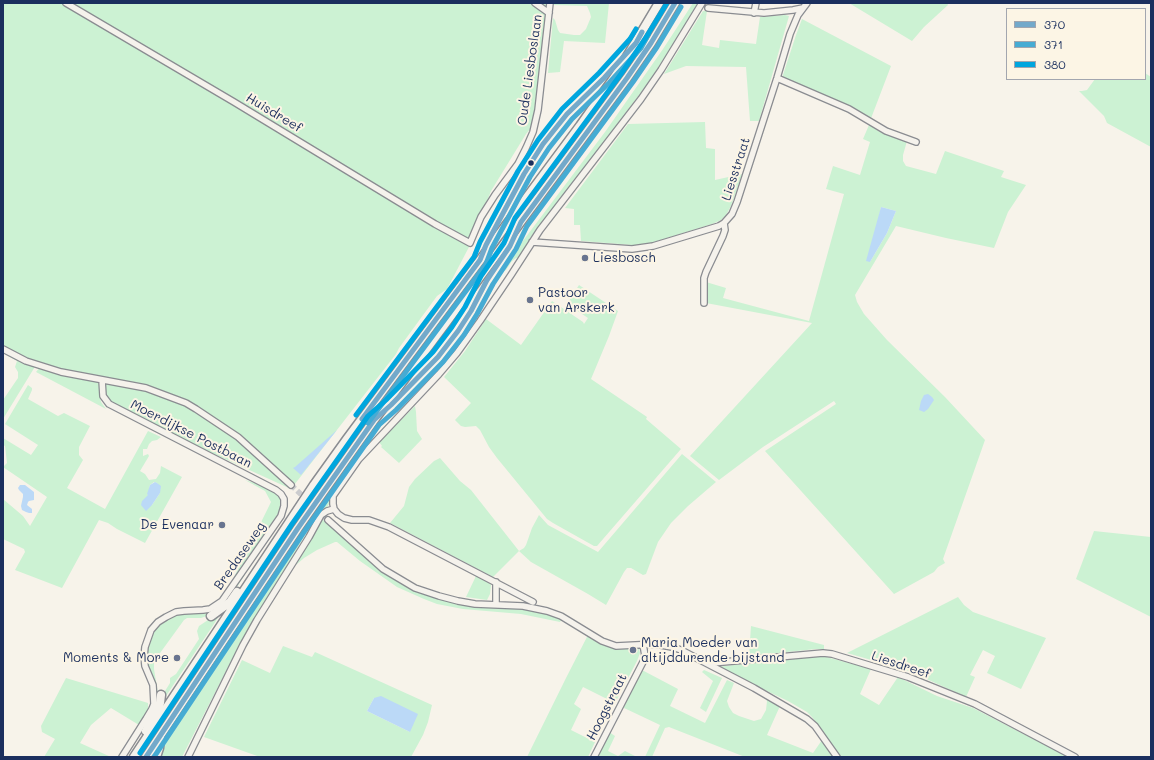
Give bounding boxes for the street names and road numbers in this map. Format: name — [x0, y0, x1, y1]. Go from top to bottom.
street label: Oude Liesboslaan — [514, 13, 546, 127]
street label: Huisdreef — [243, 90, 305, 136]
street label: Liesstraat — [718, 135, 754, 203]
street label: Moerdijkse Postbaan — [128, 397, 254, 471]
street label: Bredaseweg — [211, 519, 269, 593]
street label: Liesdreef — [870, 648, 932, 682]
street label: Hoogstraat — [584, 671, 630, 743]

